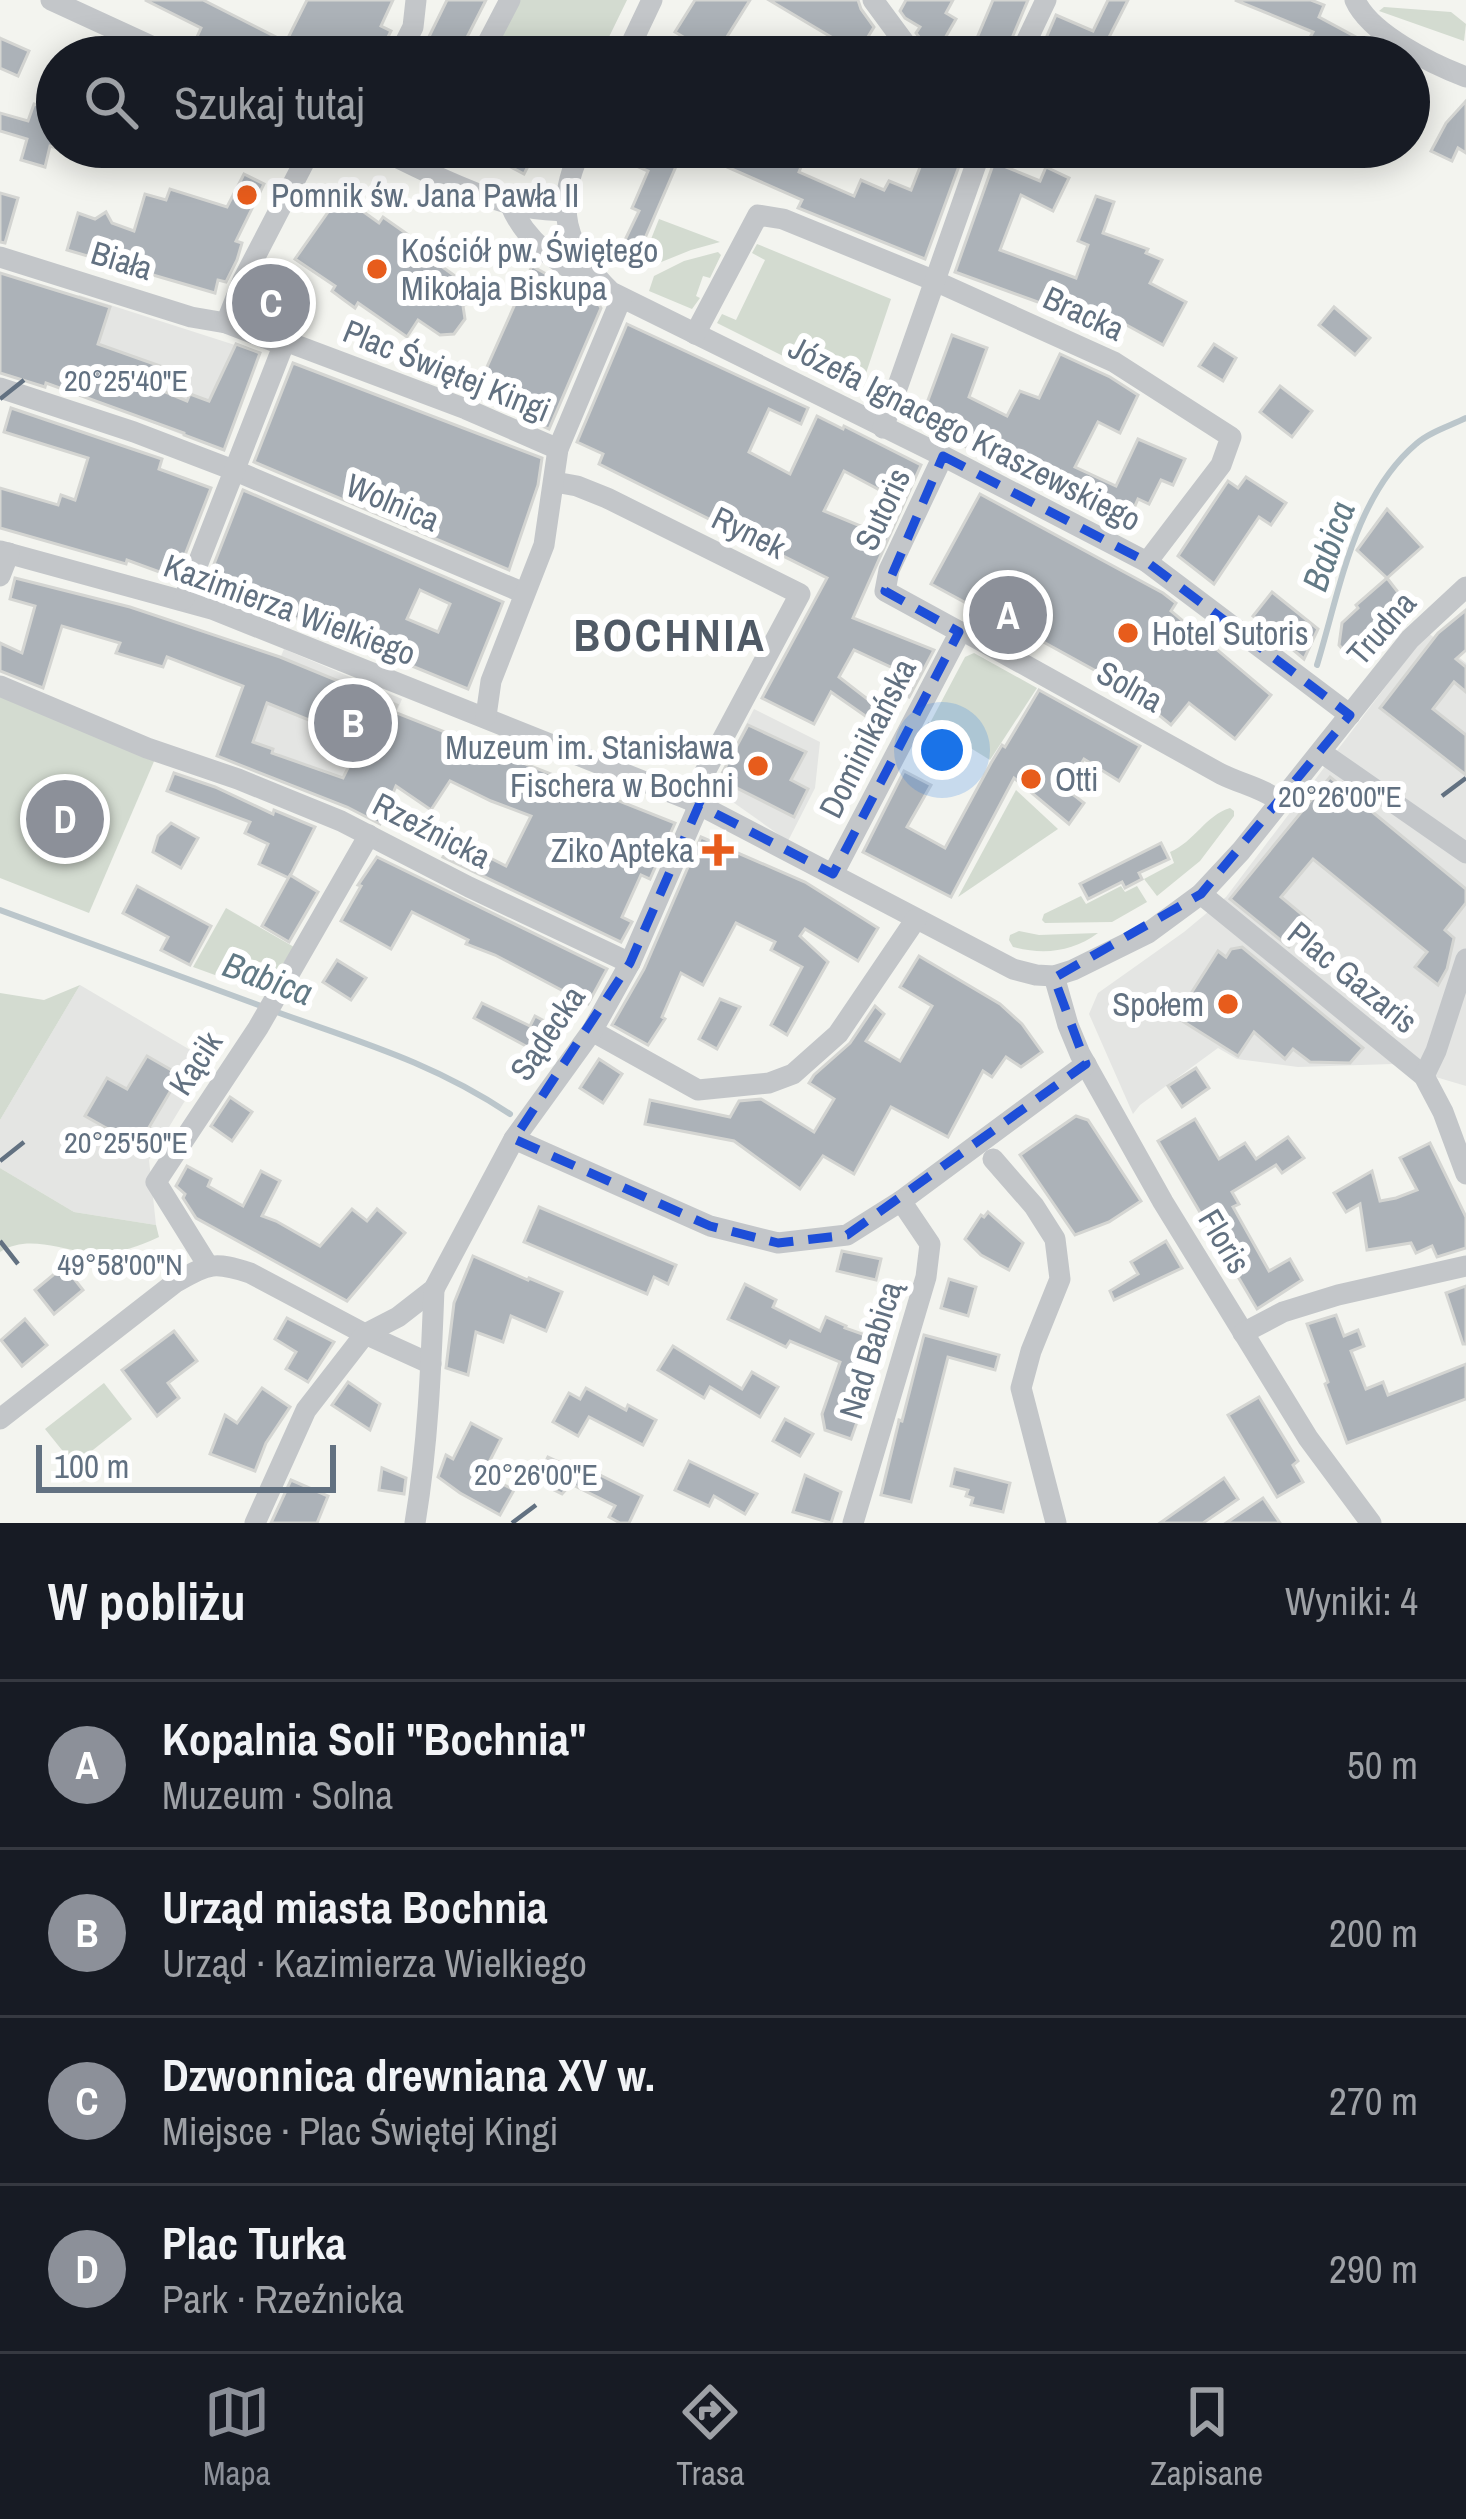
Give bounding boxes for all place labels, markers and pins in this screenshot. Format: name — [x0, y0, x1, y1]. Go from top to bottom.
place label: Pomnik św. Jana Pawła II — [271, 173, 579, 217]
marker: Pomnik św. Jana Pawła II — [234, 182, 260, 208]
place label: Kościół pw. Świętego Mikołaja Biskupa — [401, 228, 658, 310]
marker: Kościół pw. Świętego Mikołaja Biskupa — [364, 256, 390, 282]
pin: C — [232, 258, 310, 348]
pin: A — [969, 570, 1047, 660]
place label: Hotel Sutoris — [1152, 611, 1308, 655]
marker: Hotel Sutoris — [1115, 620, 1141, 646]
pin: B — [314, 678, 392, 768]
place label: Muzeum im. Stanisława Fischera w Bochni — [445, 725, 734, 807]
marker: Muzeum im. Stanisława Fischera w Bochni — [745, 753, 771, 779]
place label: Otti — [1055, 757, 1099, 801]
marker: Otti — [1018, 766, 1044, 792]
pin: D — [26, 774, 104, 864]
place label: Ziko Apteka — [551, 828, 694, 872]
marker: Ziko Apteka — [705, 837, 731, 863]
place label: Społem — [1112, 982, 1204, 1026]
marker: Społem — [1215, 991, 1241, 1017]

